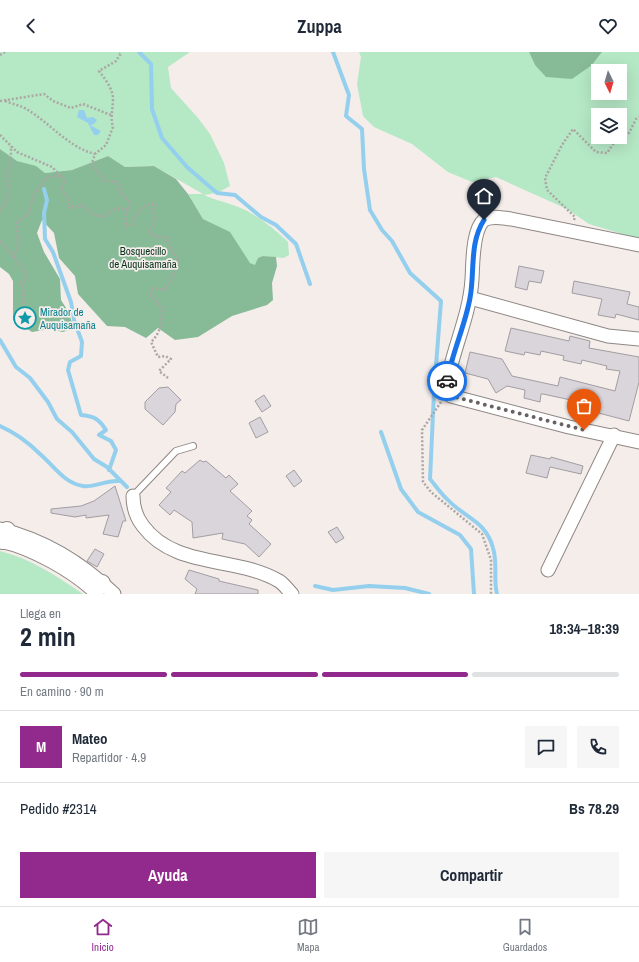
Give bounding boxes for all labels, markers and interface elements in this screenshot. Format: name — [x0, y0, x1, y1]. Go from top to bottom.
text: Zuppa — [297, 14, 342, 39]
icon: back — [20, 15, 42, 37]
icon: heart — [597, 15, 619, 37]
north arrow — [591, 64, 627, 100]
map controls — [591, 64, 627, 144]
button: layers — [591, 108, 627, 144]
pin — [467, 179, 501, 220]
icon: home — [473, 185, 495, 207]
park label: Bosquecillo de Auquisamaña — [109, 244, 177, 271]
place icon: Mirador de Auquisamaña — [12, 305, 38, 331]
place label: Mirador de Auquisamaña — [39, 305, 96, 332]
courier — [427, 361, 467, 401]
icon: car — [436, 370, 458, 392]
pin — [567, 389, 601, 430]
icon: bag — [573, 395, 595, 417]
text: Llega en — [20, 605, 61, 622]
text: 18:34–18:39 — [549, 618, 619, 639]
text: 2 min — [20, 619, 76, 654]
text: En camino · 90 m — [20, 683, 104, 700]
button: chat — [525, 726, 567, 768]
button: phone — [577, 726, 619, 768]
text: Mateo — [72, 728, 108, 749]
text: M — [36, 736, 46, 757]
text: Repartidor · 4.9 — [72, 749, 146, 766]
text: Pedido #2314 — [20, 798, 97, 819]
text: Bs 78.29 — [569, 798, 619, 819]
button: Ayuda — [20, 852, 316, 898]
button: Compartir — [324, 852, 619, 898]
tab: Inicio — [92, 916, 114, 954]
tab: Mapa — [297, 916, 319, 954]
tab: Guardados — [503, 916, 547, 954]

